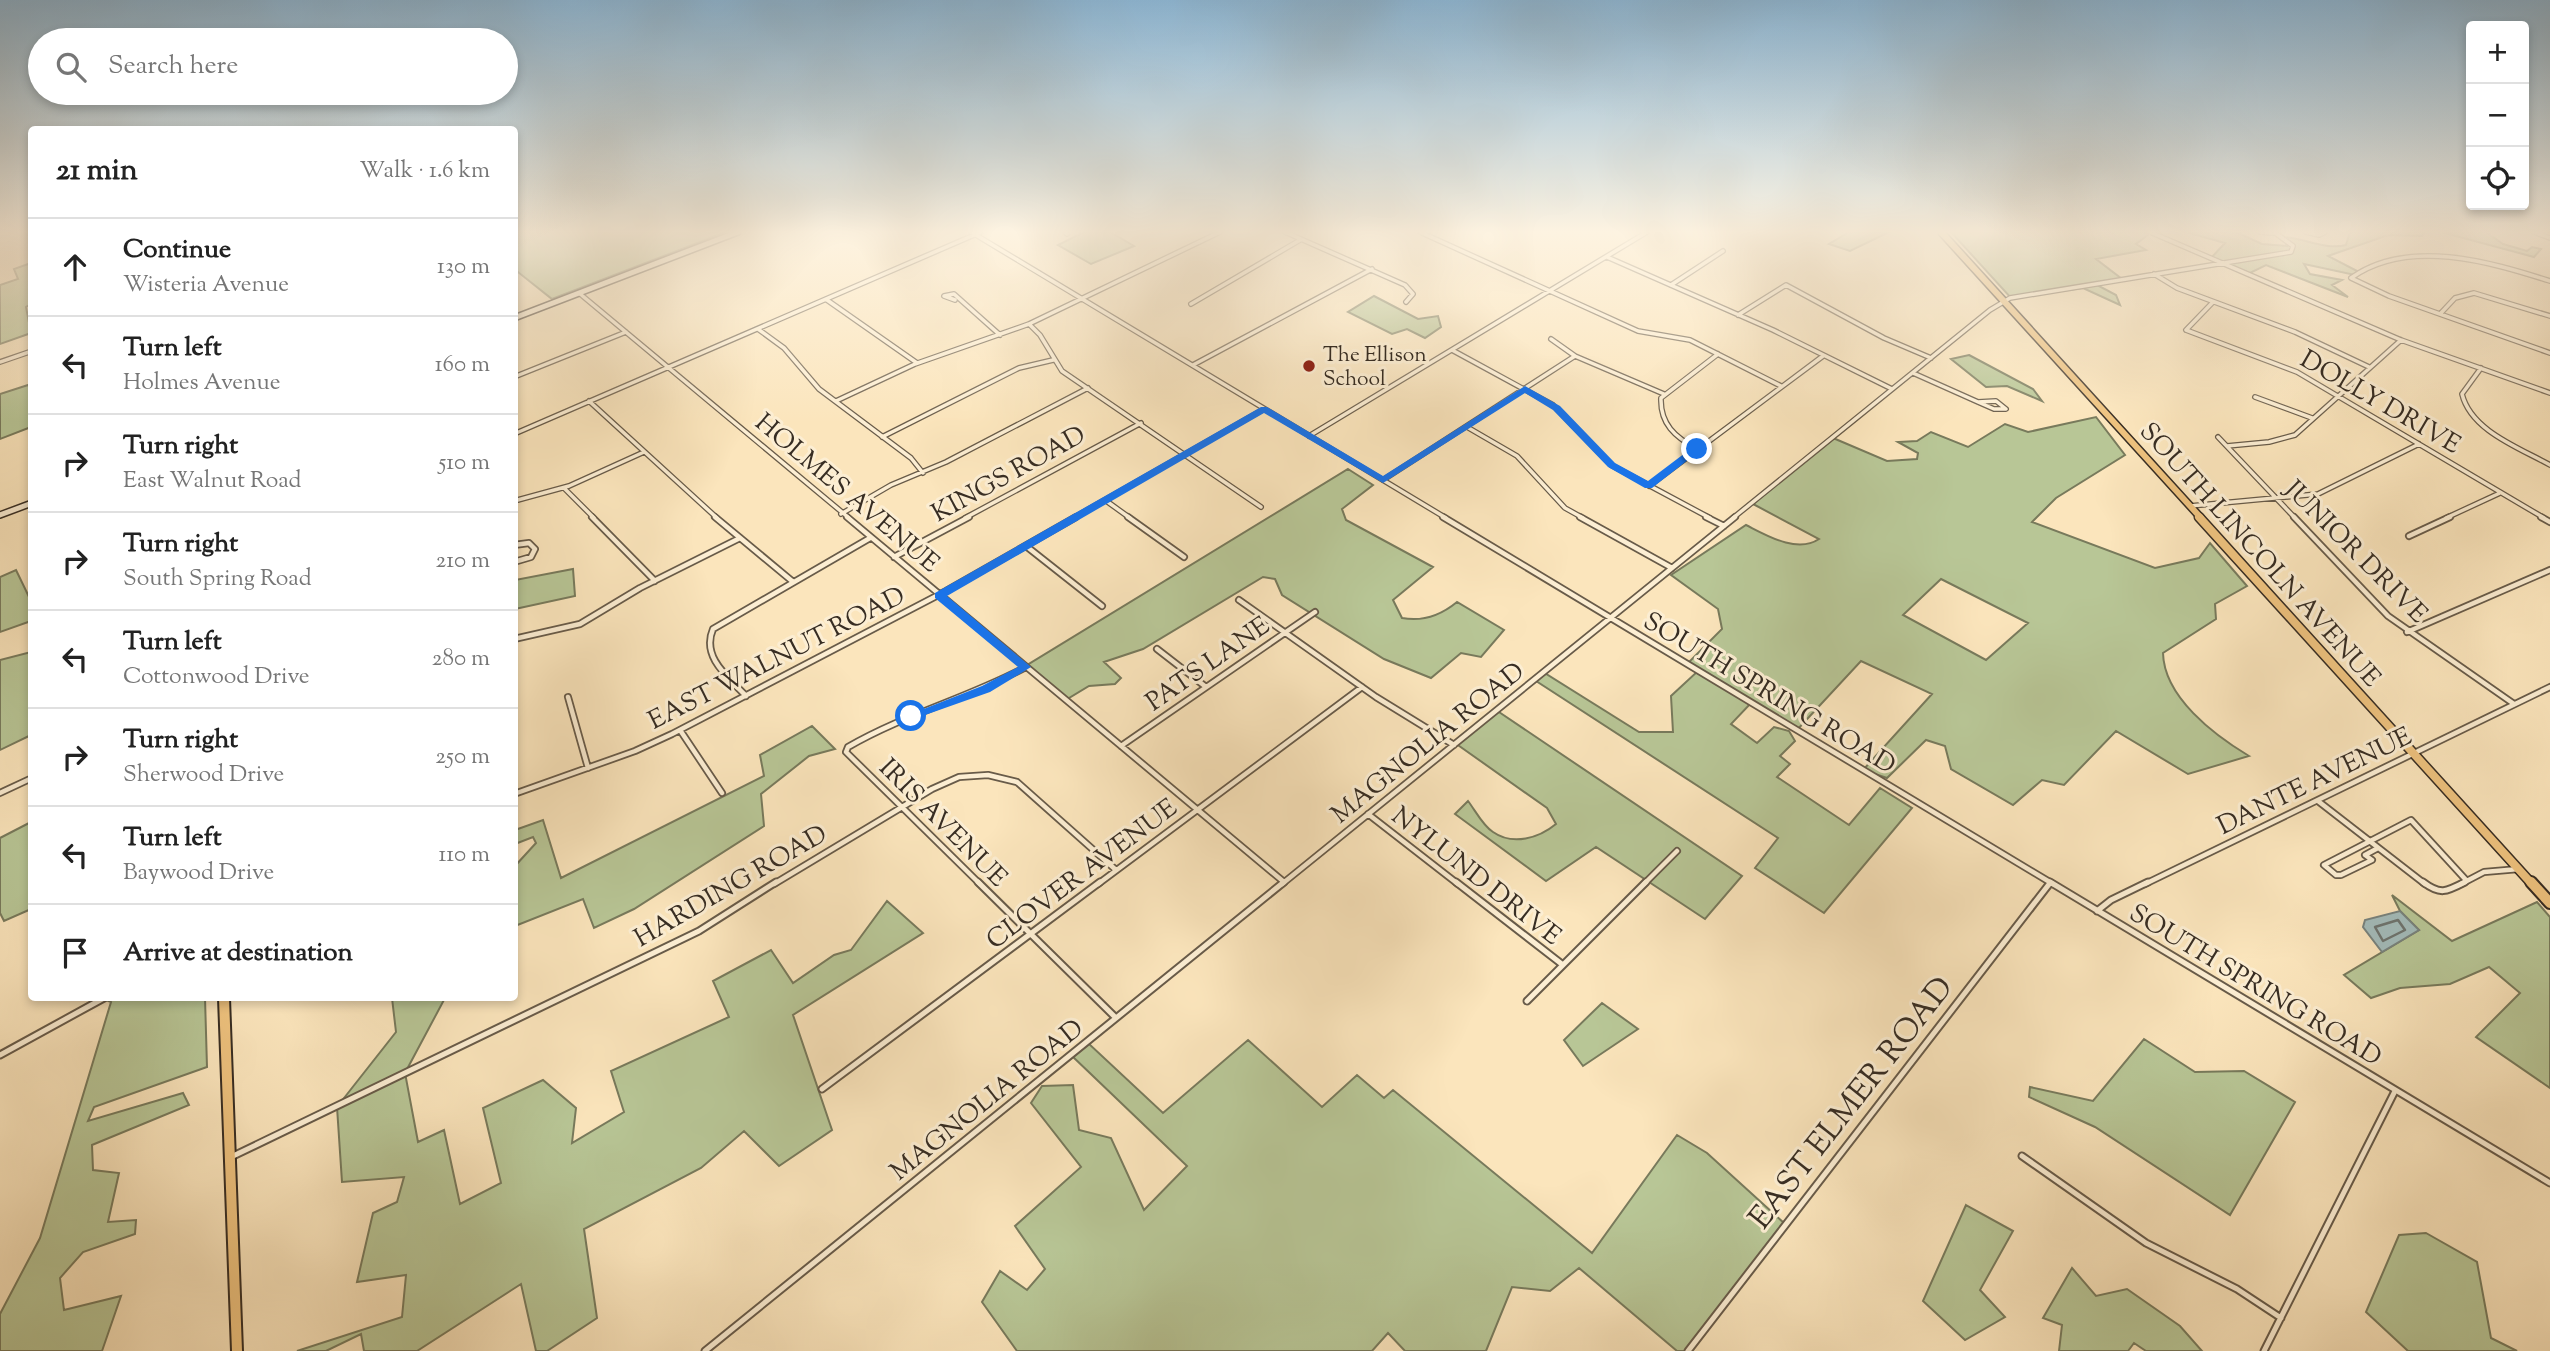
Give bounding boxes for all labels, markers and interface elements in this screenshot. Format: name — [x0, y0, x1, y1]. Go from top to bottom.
map controls — [2466, 21, 2529, 210]
button: + — [2466, 21, 2529, 84]
search box — [28, 28, 518, 105]
icon: search — [52, 48, 90, 86]
text: Search here — [108, 48, 238, 85]
button: − — [2466, 84, 2529, 147]
button: locate — [2466, 147, 2529, 210]
text: 21 min — [56, 150, 138, 193]
text: Walk · 1.6 km — [359, 155, 490, 188]
text: Continue — [123, 232, 231, 269]
icon: ahead — [56, 248, 94, 286]
text: 130 m — [437, 251, 490, 284]
text: Wisteria Avenue — [123, 269, 289, 302]
text: Turn left — [123, 330, 222, 367]
place label: The Ellison School — [1323, 341, 1427, 395]
street label: DOLLY DRIVE — [2293, 342, 2467, 464]
icon: left — [56, 346, 94, 384]
text: 160 m — [435, 349, 490, 382]
marker: The Ellison School — [1301, 358, 1317, 374]
text: Holmes Avenue — [123, 367, 280, 400]
street label: HOLMES AVENUE — [746, 406, 947, 582]
street label: SOUTH LINCOLN AVENUE — [2130, 415, 2389, 696]
street label: KINGS ROAD — [925, 418, 1093, 533]
text: Turn right — [123, 428, 238, 465]
route end — [1681, 433, 1712, 464]
icon: right — [56, 444, 94, 482]
text: 510 m — [438, 447, 490, 480]
text: East Walnut Road — [123, 465, 302, 498]
street label: JUNIOR DRIVE — [2274, 471, 2435, 633]
text: Turn right — [123, 526, 238, 563]
icon: right — [56, 542, 94, 580]
text: 210 m — [436, 545, 490, 578]
text: South Spring Road — [123, 563, 312, 596]
street label: EAST WALNUT ROAD — [642, 578, 912, 740]
street label: SOUTH SPRING ROAD — [1635, 604, 1902, 784]
street label: PATS LANE — [1139, 609, 1278, 721]
text: Turn left — [123, 624, 222, 661]
icon: left — [56, 640, 94, 678]
text: 280 m — [432, 643, 490, 676]
street label: MAGNOLIA ROAD — [1324, 654, 1533, 834]
text: Cottonwood Drive — [123, 661, 310, 694]
route start — [895, 700, 926, 731]
street label: DANTE AVENUE — [2211, 719, 2419, 845]
text: Turn right — [123, 722, 238, 759]
icon: right — [56, 738, 94, 776]
text: 250 m — [435, 741, 490, 774]
street label: IRIS AVENUE — [870, 751, 1015, 897]
text: Sherwood Drive — [123, 759, 284, 792]
street label: CLOVER AVENUE — [979, 791, 1186, 959]
street label: NYLUND DRIVE — [1383, 799, 1569, 955]
street label: HARDING ROAD — [628, 817, 835, 958]
text: Turn left — [123, 820, 222, 857]
icon: left — [56, 836, 94, 874]
text: 110 m — [439, 839, 490, 872]
text: Baywood Drive — [123, 857, 274, 890]
street label: SOUTH SPRING ROAD — [2121, 896, 2388, 1076]
icon: arrive — [56, 934, 94, 972]
text: Arrive at destination — [123, 935, 353, 972]
street label: EAST ELMER ROAD — [1739, 968, 1966, 1240]
street label: MAGNOLIA ROAD — [883, 1011, 1092, 1191]

